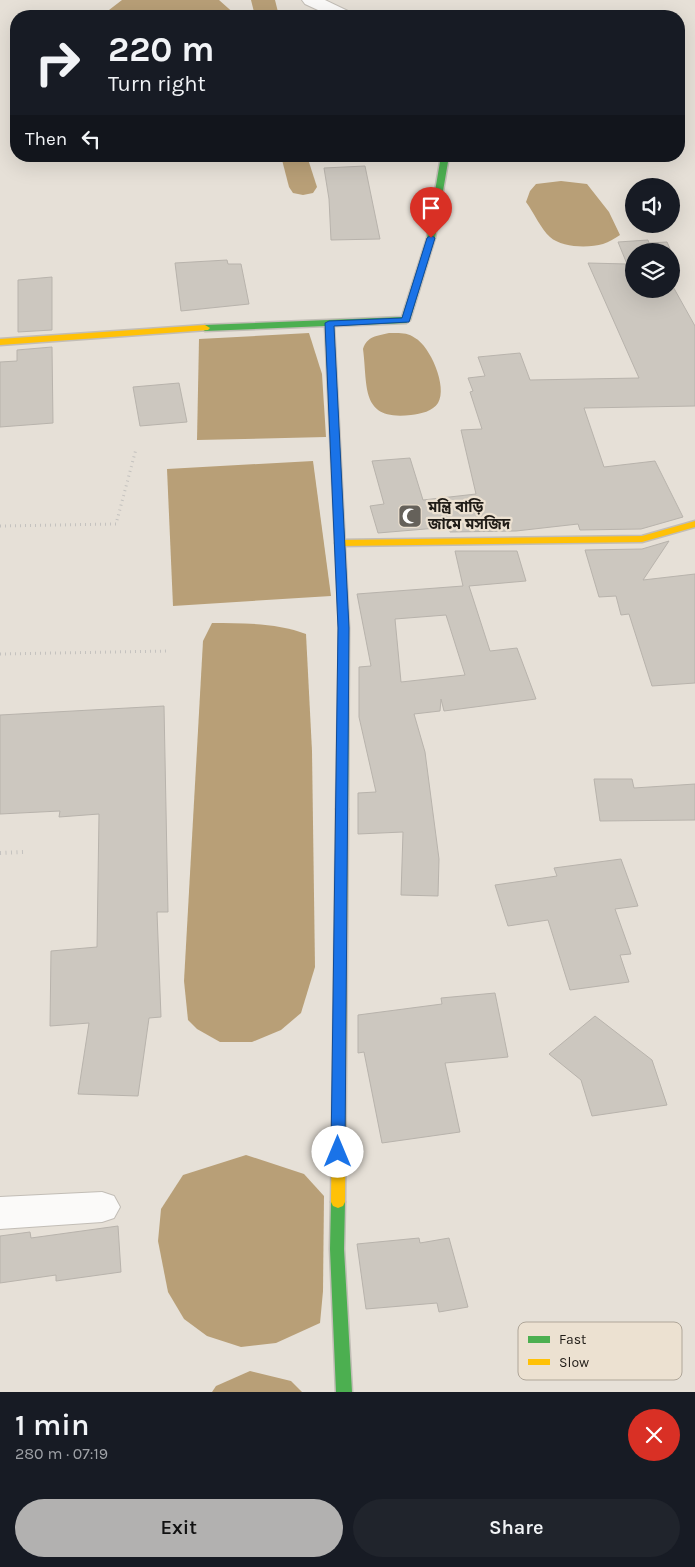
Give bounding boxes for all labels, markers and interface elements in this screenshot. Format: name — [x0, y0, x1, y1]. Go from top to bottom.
text: 220 m — [108, 29, 215, 70]
icon: right — [25, 30, 90, 95]
text: Turn right — [108, 71, 206, 97]
icon: left — [77, 125, 105, 153]
text: Then — [25, 128, 67, 150]
map controls — [625, 178, 680, 298]
button: sound — [625, 178, 680, 233]
pin — [410, 187, 452, 238]
icon: arrive — [417, 194, 445, 222]
button: layers — [625, 243, 680, 298]
place label: মন্ত্রি বাড়ি জামে মসজিদ — [427, 498, 511, 533]
mosque icon: মন্ত্রি বাড়ি জামে মসজিদ — [397, 503, 423, 529]
position arrow — [311, 1125, 363, 1177]
legend — [518, 1322, 682, 1380]
text: Fast — [559, 1331, 586, 1348]
text: Slow — [559, 1354, 589, 1371]
text: 1 min — [15, 1407, 89, 1443]
button: close — [628, 1409, 680, 1461]
text: 280 m · 07:19 — [15, 1444, 108, 1463]
button: Exit — [15, 1499, 343, 1557]
button: Share — [353, 1499, 680, 1557]

